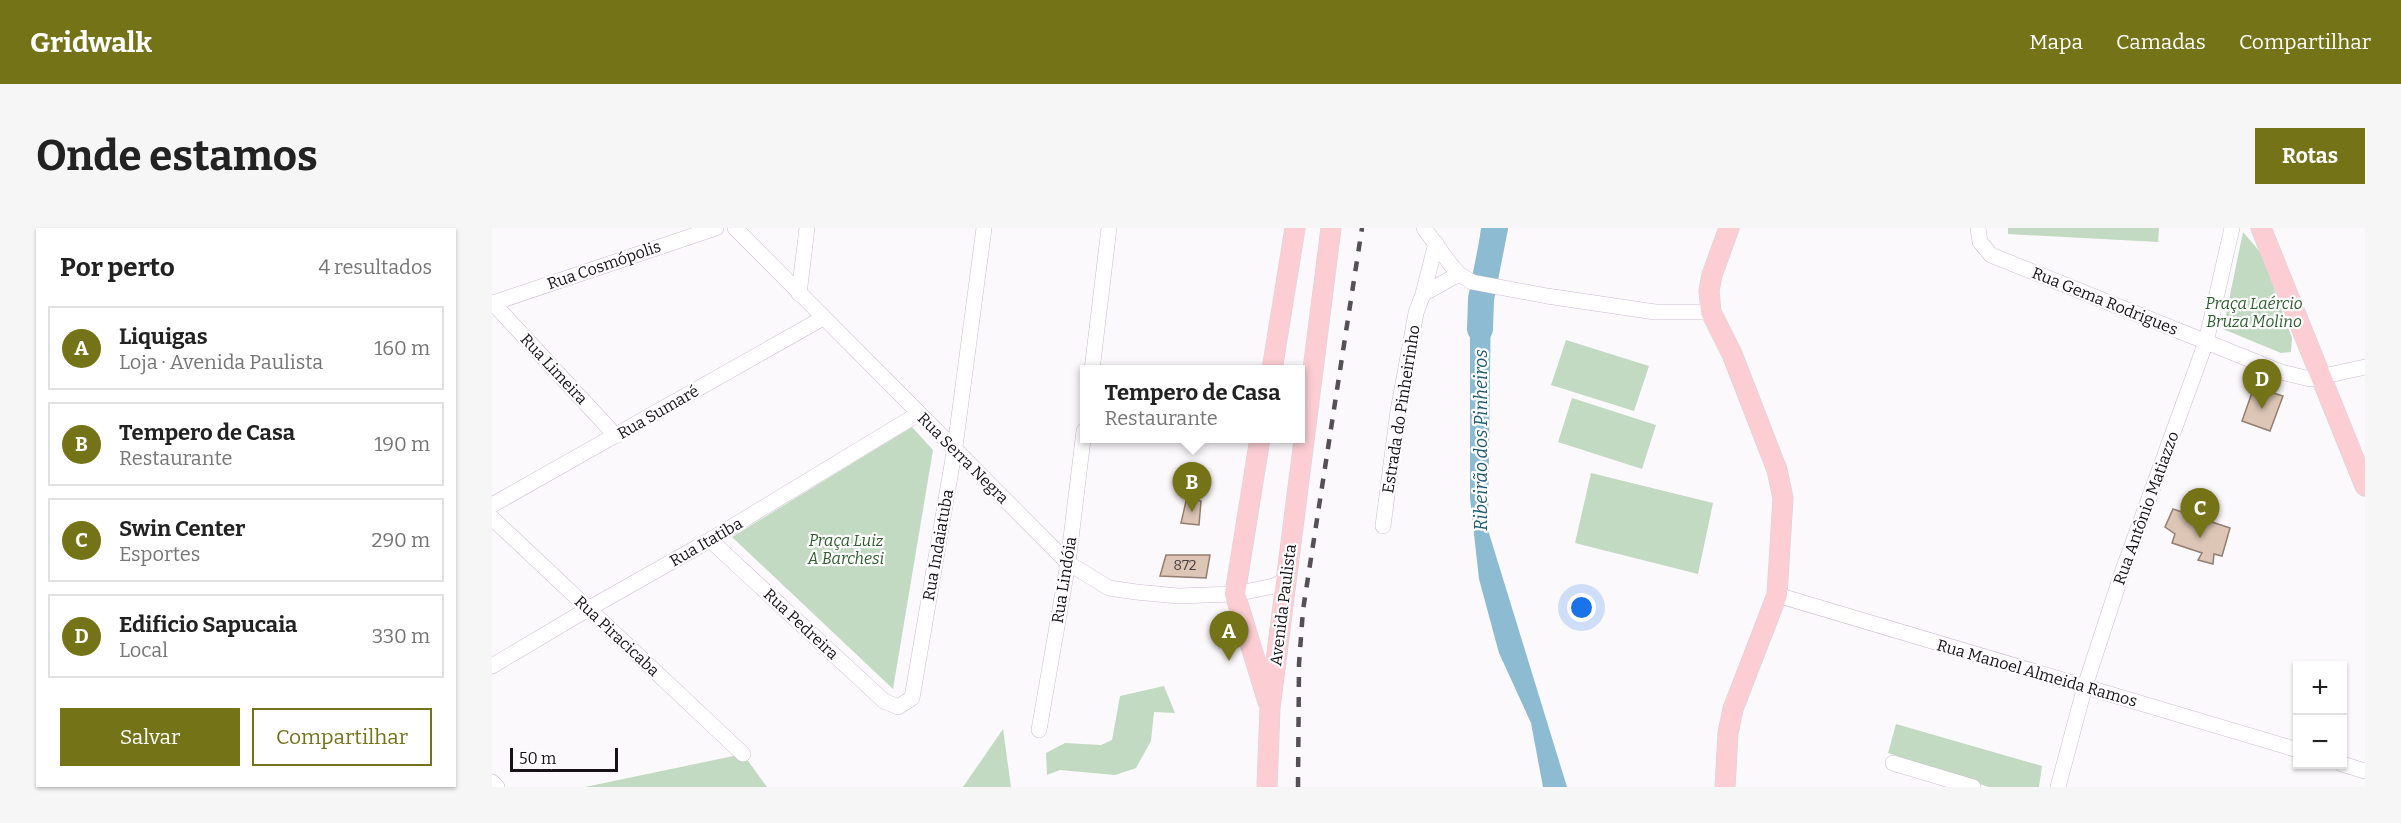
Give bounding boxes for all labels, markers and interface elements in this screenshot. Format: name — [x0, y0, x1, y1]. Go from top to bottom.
text: Gridwalk — [30, 26, 152, 59]
text: Mapa — [2029, 29, 2083, 55]
text: Camadas — [2116, 29, 2206, 55]
text: Compartilhar — [2239, 29, 2371, 55]
button: Rotas — [2255, 128, 2365, 184]
text: Onde estamos — [36, 131, 318, 181]
street label: Rua Cosmópolis — [545, 237, 663, 293]
text: Por perto — [60, 252, 175, 283]
text: 4 resultados — [318, 255, 432, 279]
street label: Rua Gema Rodrigues — [2029, 263, 2181, 339]
park label: Praça Laércio Bruza Molino — [2205, 294, 2303, 331]
text: Liquigas — [119, 323, 208, 350]
street label: Estrada do Pinheirinho — [1378, 323, 1424, 495]
street label: Rua Limeira — [517, 330, 592, 408]
text: A — [74, 336, 89, 360]
text: 160 m — [374, 336, 430, 360]
water label: Ribeirão dos Pinheiros — [1470, 349, 1492, 531]
text: Loja · Avenida Paulista — [119, 350, 323, 374]
pin: D — [2242, 360, 2282, 409]
popup — [1080, 365, 1305, 443]
text: Tempero de Casa — [1104, 379, 1281, 406]
street label: Rua Sumaré — [614, 381, 702, 443]
text: Restaurante — [1104, 406, 1218, 430]
street label: Rua Serra Negra — [914, 409, 1013, 508]
text: Tempero de Casa — [119, 419, 295, 446]
street label: Rua Antônio Matiazzo — [2109, 429, 2183, 587]
text: B — [75, 432, 88, 456]
text: 190 m — [374, 432, 430, 456]
text: Restaurante — [119, 446, 232, 470]
pin: B — [1172, 462, 1212, 512]
street label: Rua Indaiatuba — [919, 487, 957, 602]
pin: C — [2180, 488, 2220, 538]
street label: Rua Itatiba — [666, 513, 746, 570]
text: Swin Center — [119, 515, 245, 542]
text: C — [75, 528, 88, 552]
text: 290 m — [372, 528, 430, 552]
park label: Praça Luiz A Barchesi — [807, 531, 885, 568]
street label: Rua Lindóia — [1048, 535, 1080, 625]
text: Esportes — [119, 542, 200, 566]
street label: Avenida Paulista — [1266, 543, 1300, 667]
house number: 872 — [1174, 557, 1196, 574]
street label: Rua Pedreira — [760, 585, 842, 664]
street label: Rua Piracicaba — [571, 592, 664, 680]
your location — [1567, 593, 1596, 622]
text: Edificio Sapucaia — [119, 611, 297, 638]
pin: A — [1210, 612, 1248, 661]
text: D — [74, 624, 89, 648]
text: 330 m — [372, 624, 430, 648]
street label: Rua Manoel Almeida Ramos — [1935, 635, 2139, 711]
text: Local — [119, 638, 168, 662]
map controls — [2293, 661, 2347, 769]
button: + — [2293, 661, 2347, 715]
button: Salvar — [60, 708, 240, 766]
button: Compartilhar — [252, 708, 432, 766]
button: − — [2293, 715, 2347, 769]
scale bar — [510, 745, 618, 772]
text: 50 m — [519, 749, 556, 768]

